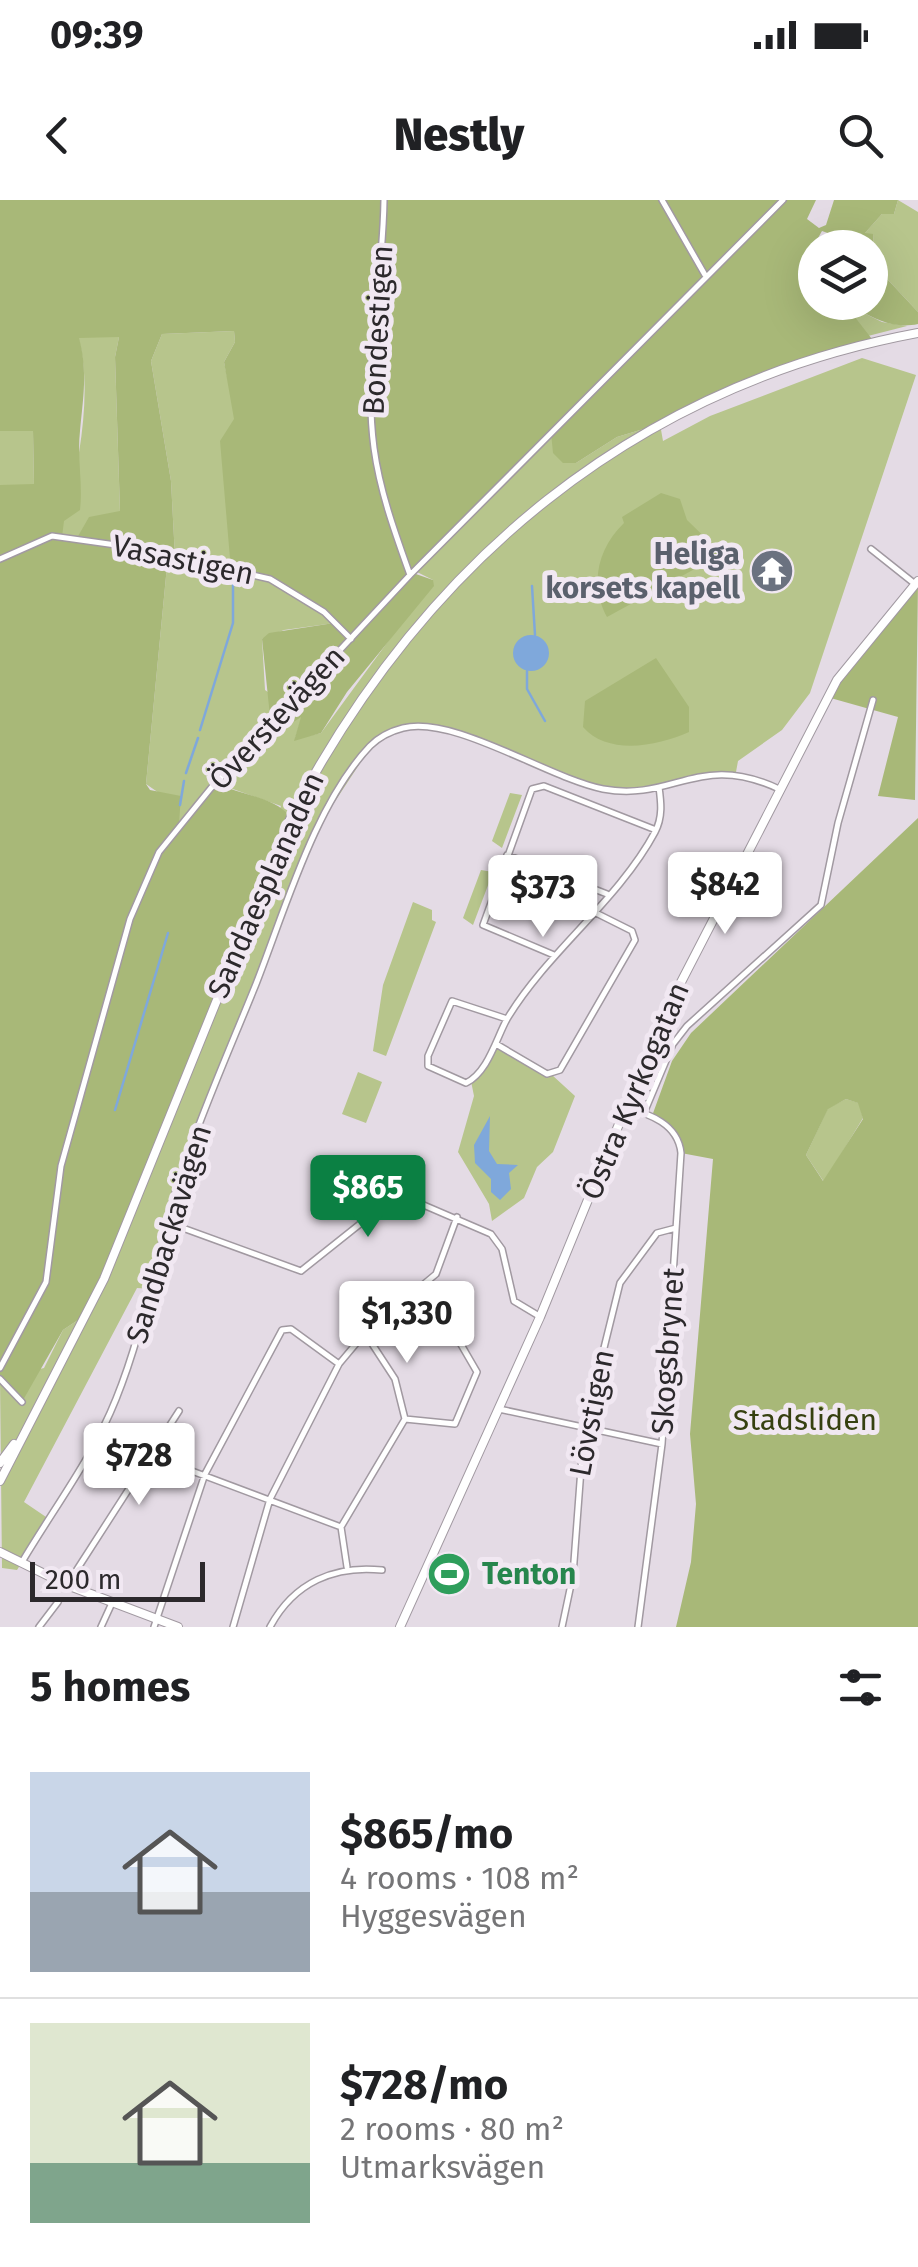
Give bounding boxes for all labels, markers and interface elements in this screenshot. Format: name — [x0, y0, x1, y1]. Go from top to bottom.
text: 09:39 — [50, 12, 143, 58]
icon: back — [30, 108, 85, 163]
text: Nestly — [394, 108, 524, 162]
icon: search — [833, 108, 888, 163]
map controls — [798, 230, 888, 320]
button: layers — [798, 230, 888, 320]
street label: Bondestigen — [356, 244, 400, 416]
street label: Vasastigen — [109, 527, 257, 593]
place label: Heliga korsets kapell — [546, 536, 740, 606]
temple icon: Heliga korsets kapell — [749, 548, 795, 594]
street label: Överstevägen — [201, 639, 353, 797]
street label: Sandaesplanaden — [200, 766, 332, 1004]
pin: $842 — [666, 852, 784, 937]
pin: $373 — [484, 855, 602, 940]
text: $842 — [690, 865, 760, 903]
text: $373 — [510, 868, 576, 906]
street label: Östra Kyrkogatan — [573, 977, 697, 1205]
street label: Sandbackavägen — [119, 1120, 219, 1348]
pin: $865 — [309, 1155, 427, 1240]
text: $865 — [332, 1168, 404, 1206]
street label: Skogsbrynet — [644, 1266, 692, 1436]
pin: $1,330 — [326, 1281, 488, 1366]
text: $1,330 — [361, 1294, 453, 1332]
street label: Lövstigen — [562, 1346, 622, 1480]
park label: Stadsliden — [733, 1402, 877, 1438]
pin: $728 — [80, 1423, 198, 1508]
text: $728 — [106, 1436, 172, 1474]
sports icon: Tenton — [426, 1551, 472, 1597]
place label: Tenton — [482, 1556, 576, 1592]
scale bar — [30, 1557, 205, 1602]
text: 200 m — [45, 1563, 122, 1596]
icon: filters — [833, 1660, 888, 1715]
text: 5 homes — [30, 1662, 190, 1712]
text: $865/mo — [340, 1809, 513, 1859]
icon: home — [110, 1812, 230, 1932]
text: 4 rooms · 108 m² — [340, 1859, 579, 1897]
text: Hyggesvägen — [340, 1897, 527, 1935]
text: $728/mo — [340, 2060, 508, 2110]
icon: home — [110, 2063, 230, 2183]
text: 2 rooms · 80 m² — [340, 2110, 564, 2148]
text: Utmarksvägen — [340, 2148, 545, 2186]

